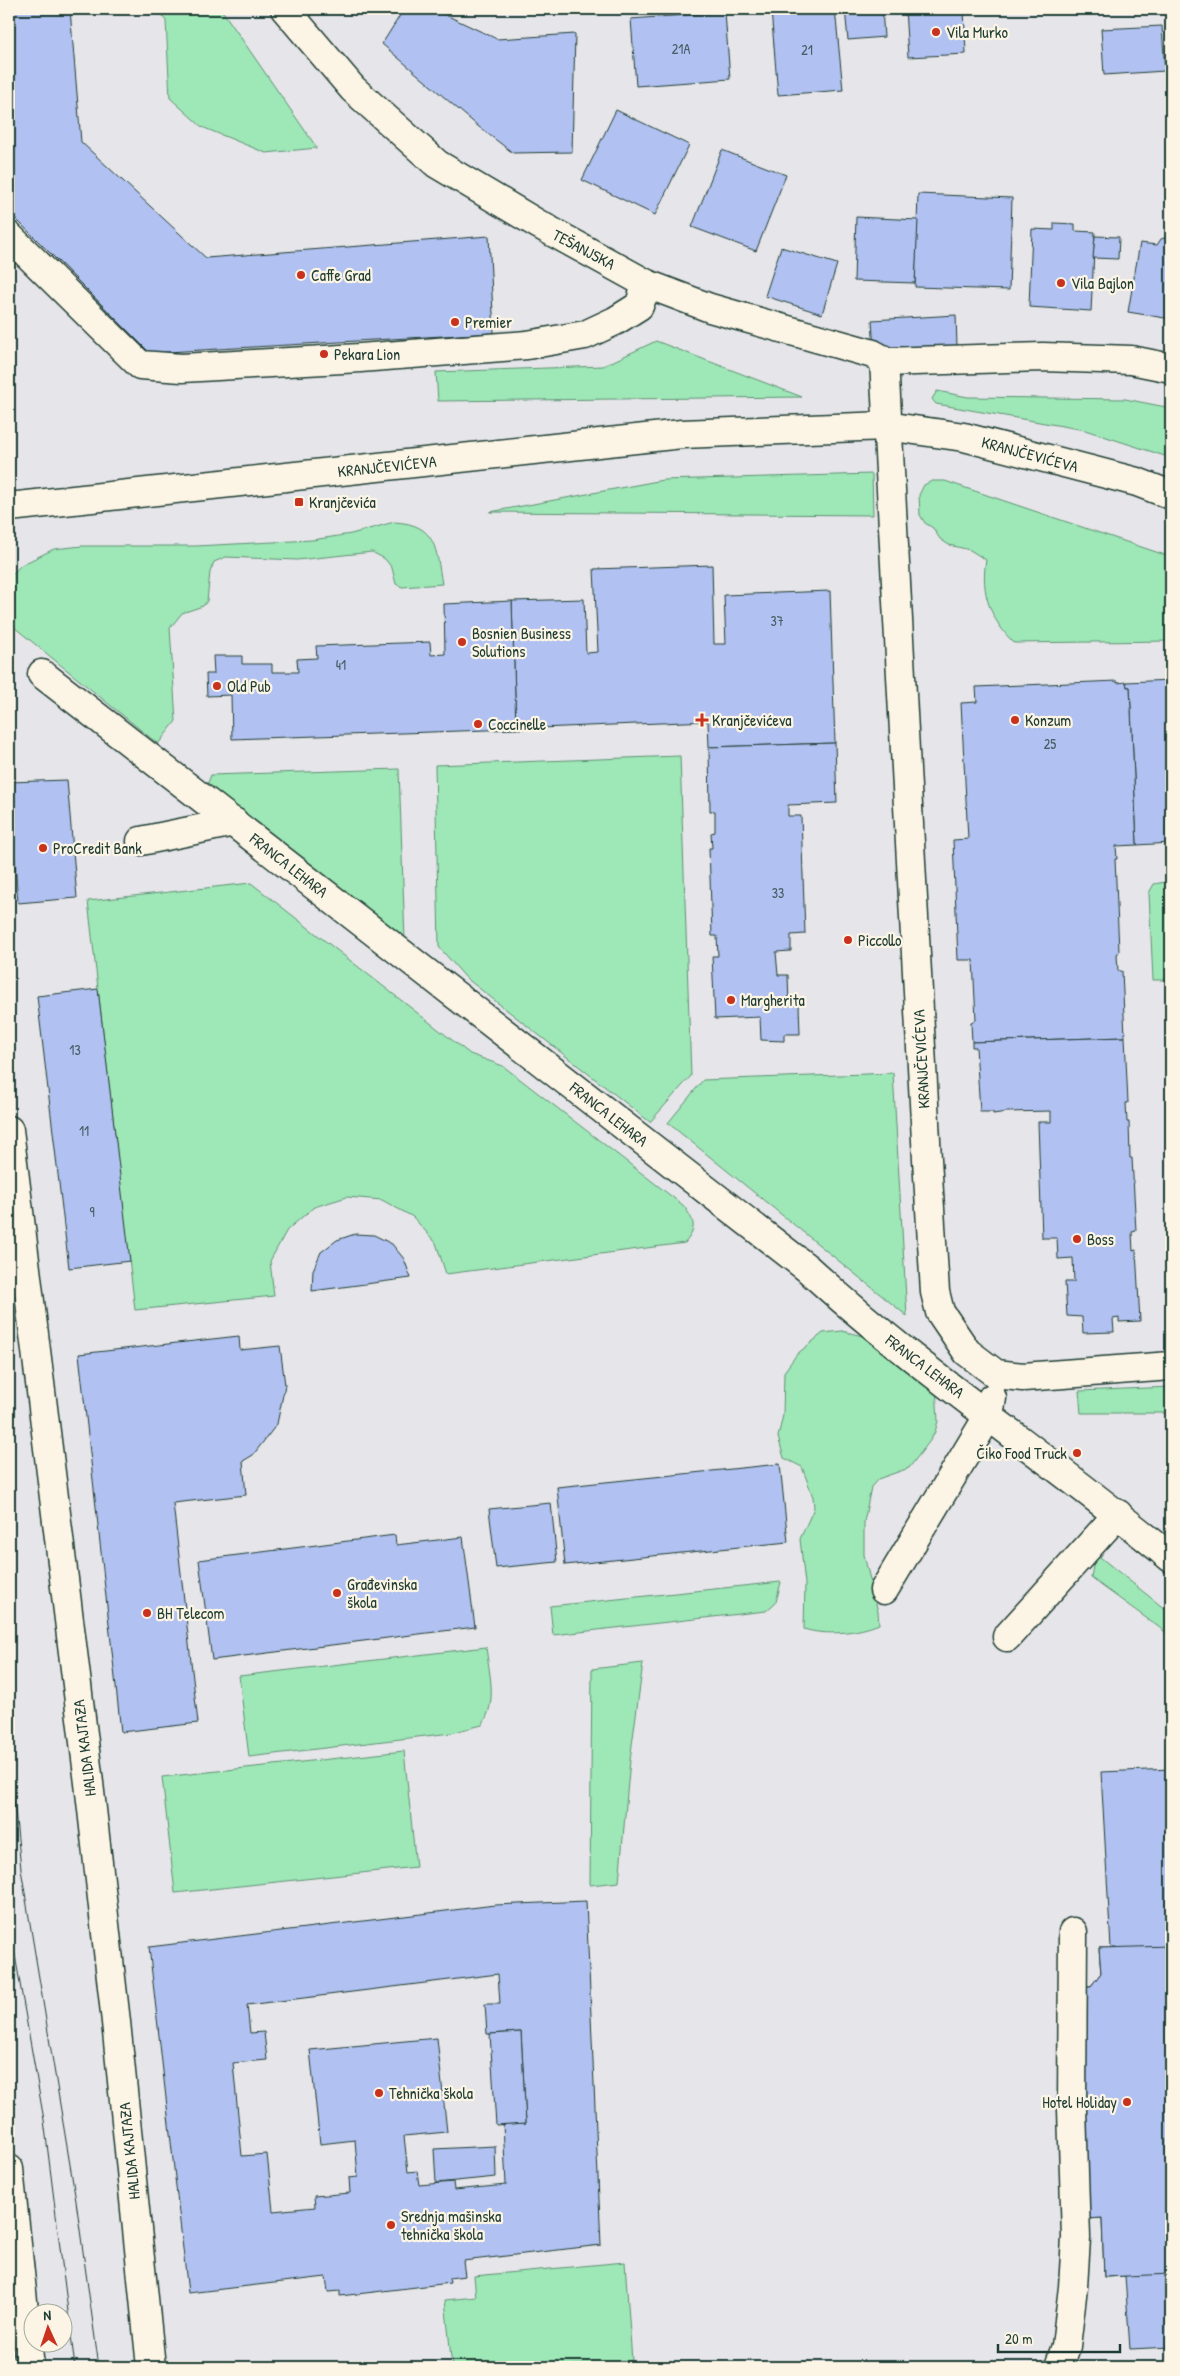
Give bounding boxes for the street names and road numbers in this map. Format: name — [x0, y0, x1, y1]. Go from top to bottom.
street label: TEŠANJSKA — [549, 223, 619, 275]
street label: KRANJČEVIĆEVA — [979, 431, 1081, 477]
street label: KRANJČEVIĆEVA — [337, 450, 438, 482]
street label: FRANCA LEHARA — [245, 827, 333, 902]
street label: KRANJČEVIĆEVA — [907, 1009, 935, 1109]
street label: FRANCA LEHARA — [565, 1076, 653, 1151]
street label: FRANCA LEHARA — [880, 1329, 969, 1403]
street label: HALIDA KAJTAZA — [67, 1698, 101, 1798]
street label: HALIDA KAJTAZA — [113, 2101, 145, 2201]

